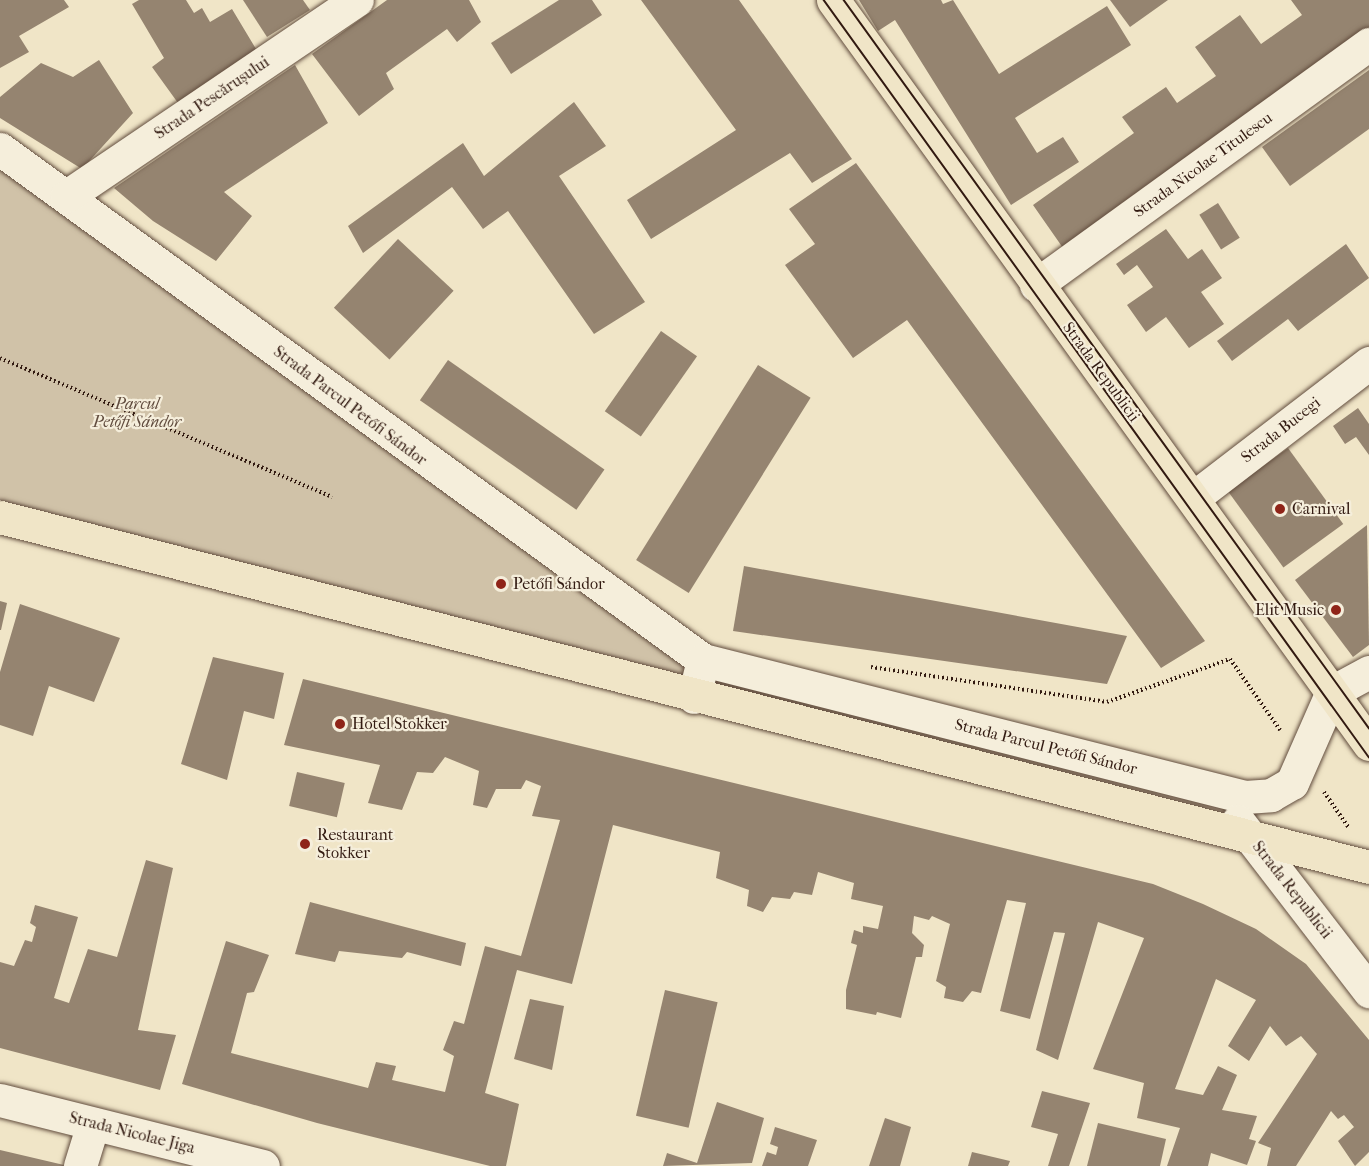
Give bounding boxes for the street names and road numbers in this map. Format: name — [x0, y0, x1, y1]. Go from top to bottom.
street label: Strada Pescărușului — [151, 53, 273, 143]
street label: Strada Nicolae Titulescu — [1130, 108, 1276, 222]
street label: Strada Republicii — [1058, 318, 1144, 426]
street label: Strada Parcul Petőfi Sándor — [270, 342, 430, 470]
street label: Strada Bucegi — [1237, 393, 1325, 467]
street label: Strada Parcul Petőfi Sándor — [953, 715, 1139, 779]
street label: Strada Republicii — [1248, 837, 1336, 943]
street label: Strada Nicolae Jiga — [67, 1108, 197, 1158]

